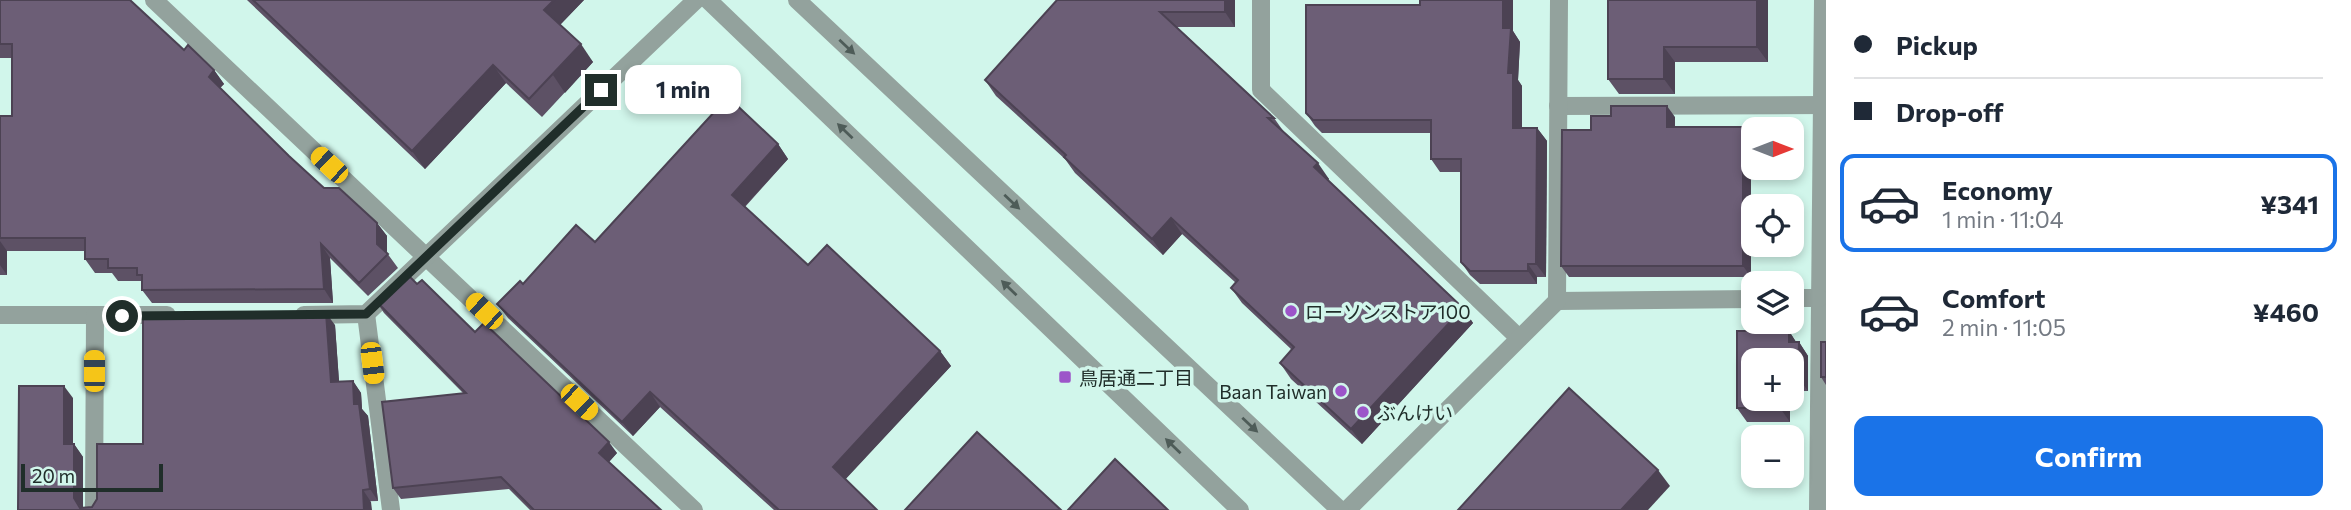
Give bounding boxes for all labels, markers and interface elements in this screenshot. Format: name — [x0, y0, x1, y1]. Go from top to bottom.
text: Pickup — [1896, 29, 1978, 60]
one-way arrow — [838, 38, 855, 55]
callout: 1 min — [626, 66, 741, 114]
route end — [585, 74, 617, 106]
text: 1 min — [656, 75, 710, 103]
text: Drop-off — [1896, 96, 2003, 127]
north arrow — [1741, 117, 1804, 180]
map controls — [1741, 117, 1804, 488]
one-way arrow — [836, 122, 853, 139]
car — [307, 143, 352, 187]
icon: car — [1858, 172, 1921, 235]
text: Economy — [1942, 174, 2053, 205]
text: ¥341 — [2260, 188, 2319, 219]
one-way arrow — [1004, 194, 1021, 211]
button: locate — [1741, 194, 1804, 257]
text: 1 min · 11:04 — [1942, 205, 2064, 233]
button: layers — [1741, 271, 1804, 334]
one-way arrow — [1001, 280, 1018, 296]
icon: car — [1858, 280, 1921, 343]
text: Comfort — [1942, 282, 2045, 313]
car — [462, 289, 507, 333]
text: ¥460 — [2253, 296, 2319, 327]
route start — [106, 300, 138, 332]
place label: ローソンストア100 — [1305, 300, 1471, 323]
marker: ローソンストア100 — [1283, 303, 1299, 319]
text: 2 min · 11:05 — [1942, 313, 2066, 341]
car — [360, 341, 385, 385]
button: + — [1741, 348, 1804, 411]
car — [84, 350, 105, 392]
place label: 鳥居通二丁目 — [1079, 366, 1193, 389]
marker: 鳥居通二丁目 — [1057, 369, 1073, 385]
car — [557, 380, 602, 424]
place label: Baan Taiwan — [1219, 380, 1327, 403]
marker: Baan Taiwan — [1333, 383, 1349, 399]
place label: ぶんけい — [1377, 401, 1453, 424]
marker: ぶんけい — [1355, 404, 1371, 420]
button: Confirm — [1854, 416, 2323, 496]
one-way arrow — [1241, 417, 1259, 433]
button: − — [1741, 425, 1804, 488]
one-way arrow — [1165, 438, 1182, 454]
scale bar — [21, 461, 163, 493]
text: 20 m — [32, 464, 75, 487]

